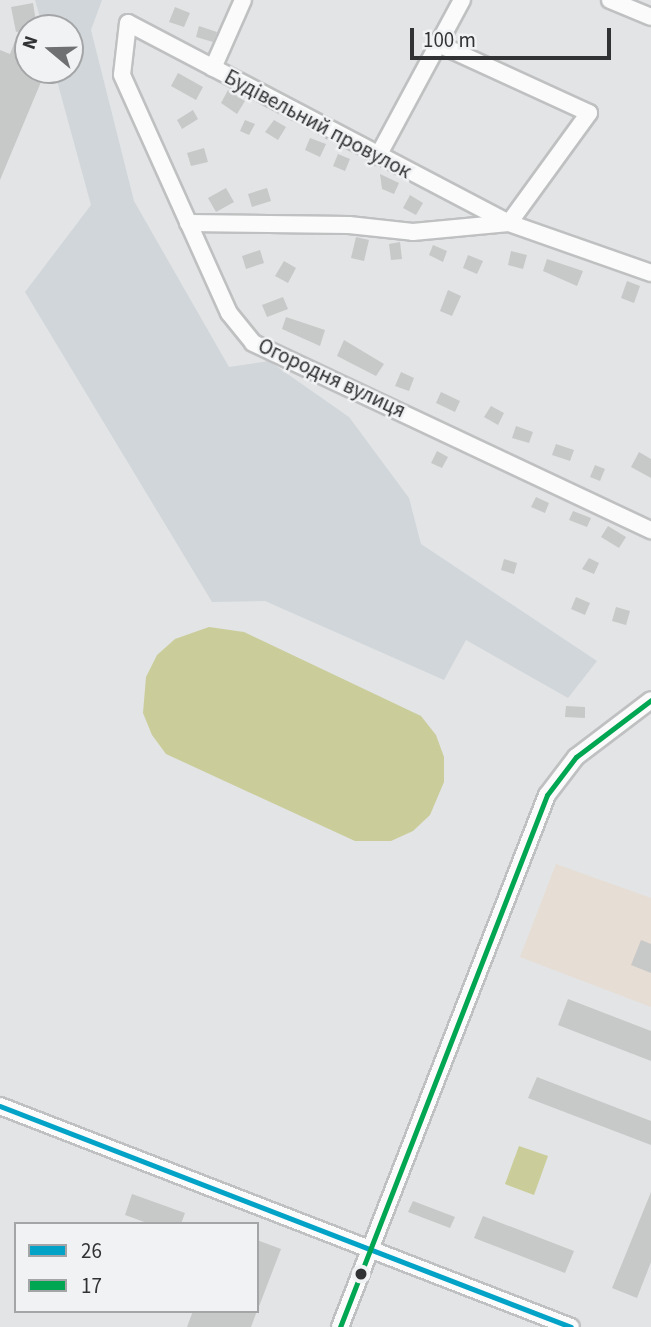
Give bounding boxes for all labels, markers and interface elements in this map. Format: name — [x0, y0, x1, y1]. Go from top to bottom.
north arrow — [14, 14, 84, 84]
scale bar — [413, 14, 614, 58]
text: 100 m — [423, 25, 476, 55]
text: N — [16, 32, 45, 53]
street label: Будівельний провулок — [220, 64, 416, 184]
street label: Огородня вулиця — [254, 333, 410, 423]
legend — [14, 1222, 259, 1313]
text: 26 — [81, 1236, 102, 1266]
unlabelled marker — [354, 1267, 368, 1281]
text: 17 — [81, 1271, 102, 1301]

